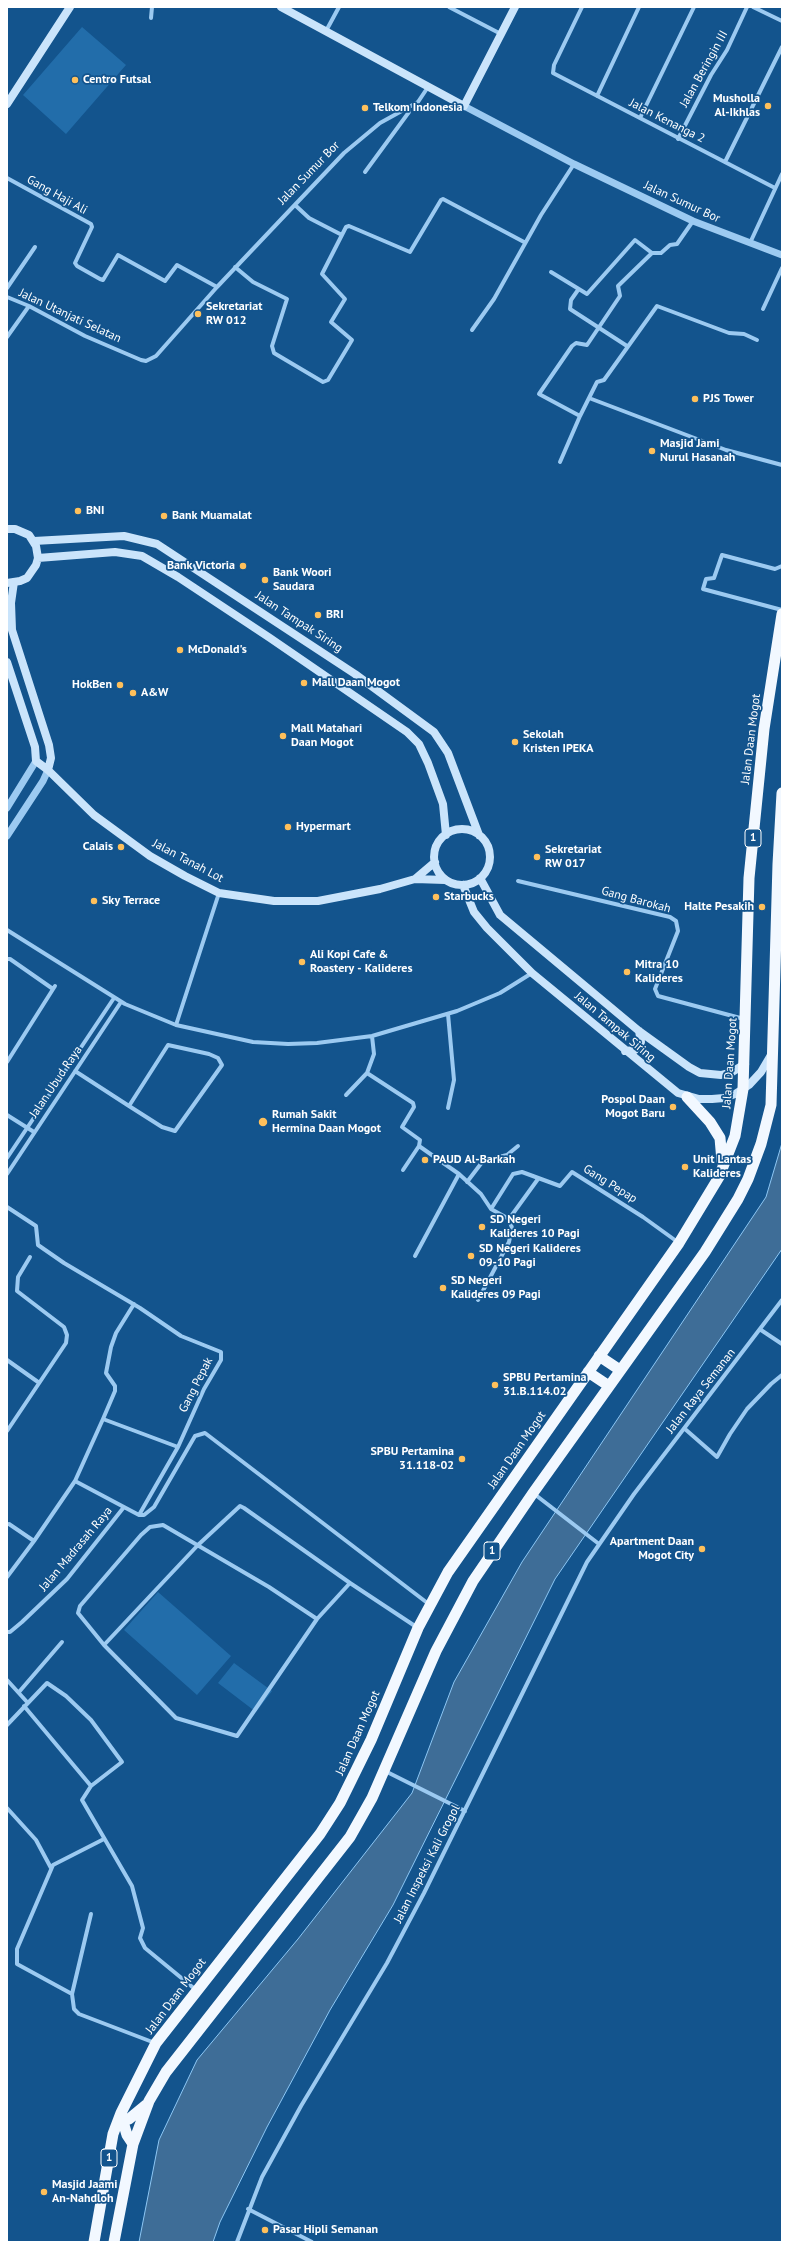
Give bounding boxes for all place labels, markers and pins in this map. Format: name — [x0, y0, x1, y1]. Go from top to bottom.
place label: Centro Futsal — [83, 73, 151, 87]
marker: Centro Futsal — [70, 75, 80, 85]
place label: Musholla Al-Ikhlas — [713, 92, 760, 120]
place label: Telkom Indonesia — [373, 101, 463, 115]
marker: Musholla Al-Ikhlas — [763, 101, 773, 111]
marker: Telkom Indonesia — [360, 103, 370, 113]
place label: Sekretariat RW 012 — [206, 300, 262, 328]
marker: Sekretariat RW 012 — [193, 309, 203, 319]
place label: PJS Tower — [703, 392, 754, 406]
marker: PJS Tower — [690, 394, 700, 404]
place label: Masjid Jami Nurul Hasanah — [660, 437, 735, 465]
marker: Masjid Jami Nurul Hasanah — [647, 446, 657, 456]
place label: BNI — [86, 504, 104, 518]
marker: BNI — [73, 506, 83, 516]
place label: Bank Muamalat — [172, 509, 252, 523]
marker: Bank Muamalat — [159, 511, 169, 521]
place label: Bank Victoria — [167, 559, 235, 573]
marker: Bank Victoria — [238, 561, 248, 571]
place label: Bank Woori Saudara — [273, 566, 332, 594]
marker: Bank Woori Saudara — [260, 575, 270, 585]
place label: BRI — [326, 608, 344, 622]
marker: BRI — [313, 610, 323, 620]
place label: McDonald's — [188, 643, 247, 657]
marker: McDonald's — [175, 645, 185, 655]
place label: Mall Daan Mogot — [312, 676, 400, 690]
place label: HokBen — [72, 678, 112, 692]
marker: Mall Daan Mogot — [299, 678, 309, 688]
marker: HokBen — [115, 680, 125, 690]
place label: A&W — [141, 686, 168, 700]
marker: A&W — [128, 688, 138, 698]
place label: Mall Matahari Daan Mogot — [291, 722, 362, 750]
place label: Sekolah Kristen IPEKA — [523, 728, 593, 756]
marker: Mall Matahari Daan Mogot — [278, 731, 288, 741]
marker: Sekolah Kristen IPEKA — [510, 737, 520, 747]
place label: Hypermart — [296, 820, 351, 834]
marker: Hypermart — [283, 822, 293, 832]
place label: Calais — [83, 840, 113, 854]
marker: Calais — [116, 842, 126, 852]
place label: Sekretariat RW 017 — [545, 843, 601, 871]
marker: Sekretariat RW 017 — [532, 852, 542, 862]
place label: Starbucks — [444, 890, 494, 904]
marker: Starbucks — [431, 892, 441, 902]
place label: Sky Terrace — [102, 894, 160, 908]
marker: Sky Terrace — [89, 896, 99, 906]
place label: Halte Pesakih — [684, 900, 754, 914]
marker: Halte Pesakih — [757, 902, 767, 912]
place label: Ali Kopi Cafe & Roastery - Kalideres — [310, 948, 413, 976]
marker: Ali Kopi Cafe & Roastery - Kalideres — [297, 957, 307, 967]
place label: Mitra 10 Kalideres — [635, 958, 683, 986]
marker: Mitra 10 Kalideres — [622, 967, 632, 977]
place label: Pospol Daan Mogot Baru — [601, 1093, 665, 1121]
marker: Pospol Daan Mogot Baru — [668, 1102, 678, 1112]
place label: Rumah Sakit Hermina Daan Mogot — [272, 1108, 381, 1136]
marker: Rumah Sakit Hermina Daan Mogot — [257, 1116, 269, 1128]
place label: PAUD Al-Barkah — [433, 1153, 515, 1167]
place label: Unit Lantas Kalideres — [693, 1153, 751, 1181]
marker: PAUD Al-Barkah — [420, 1155, 430, 1165]
marker: Unit Lantas Kalideres — [680, 1162, 690, 1172]
place label: SD Negeri Kalideres 10 Pagi — [490, 1213, 580, 1241]
marker: SD Negeri Kalideres 10 Pagi — [477, 1222, 487, 1232]
place label: SD Negeri Kalideres 09-10 Pagi — [479, 1242, 581, 1270]
marker: SD Negeri Kalideres 09-10 Pagi — [466, 1251, 476, 1261]
place label: SD Negeri Kalideres 09 Pagi — [451, 1274, 541, 1302]
marker: SD Negeri Kalideres 09 Pagi — [438, 1283, 448, 1293]
place label: SPBU Pertamina 31.B.114.02 — [503, 1371, 586, 1399]
marker: SPBU Pertamina 31.B.114.02 — [490, 1380, 500, 1390]
place label: SPBU Pertamina 31.118-02 — [371, 1445, 454, 1473]
marker: SPBU Pertamina 31.118-02 — [457, 1454, 467, 1464]
place label: Apartment Daan Mogot City — [610, 1535, 694, 1563]
marker: Apartment Daan Mogot City — [697, 1544, 707, 1554]
place label: Masjid Jaami An-Nahdloh — [52, 2178, 117, 2206]
marker: Masjid Jaami An-Nahdloh — [39, 2187, 49, 2197]
place label: Pasar Hipli Semanan — [273, 2223, 378, 2237]
marker: Pasar Hipli Semanan — [260, 2225, 270, 2235]

